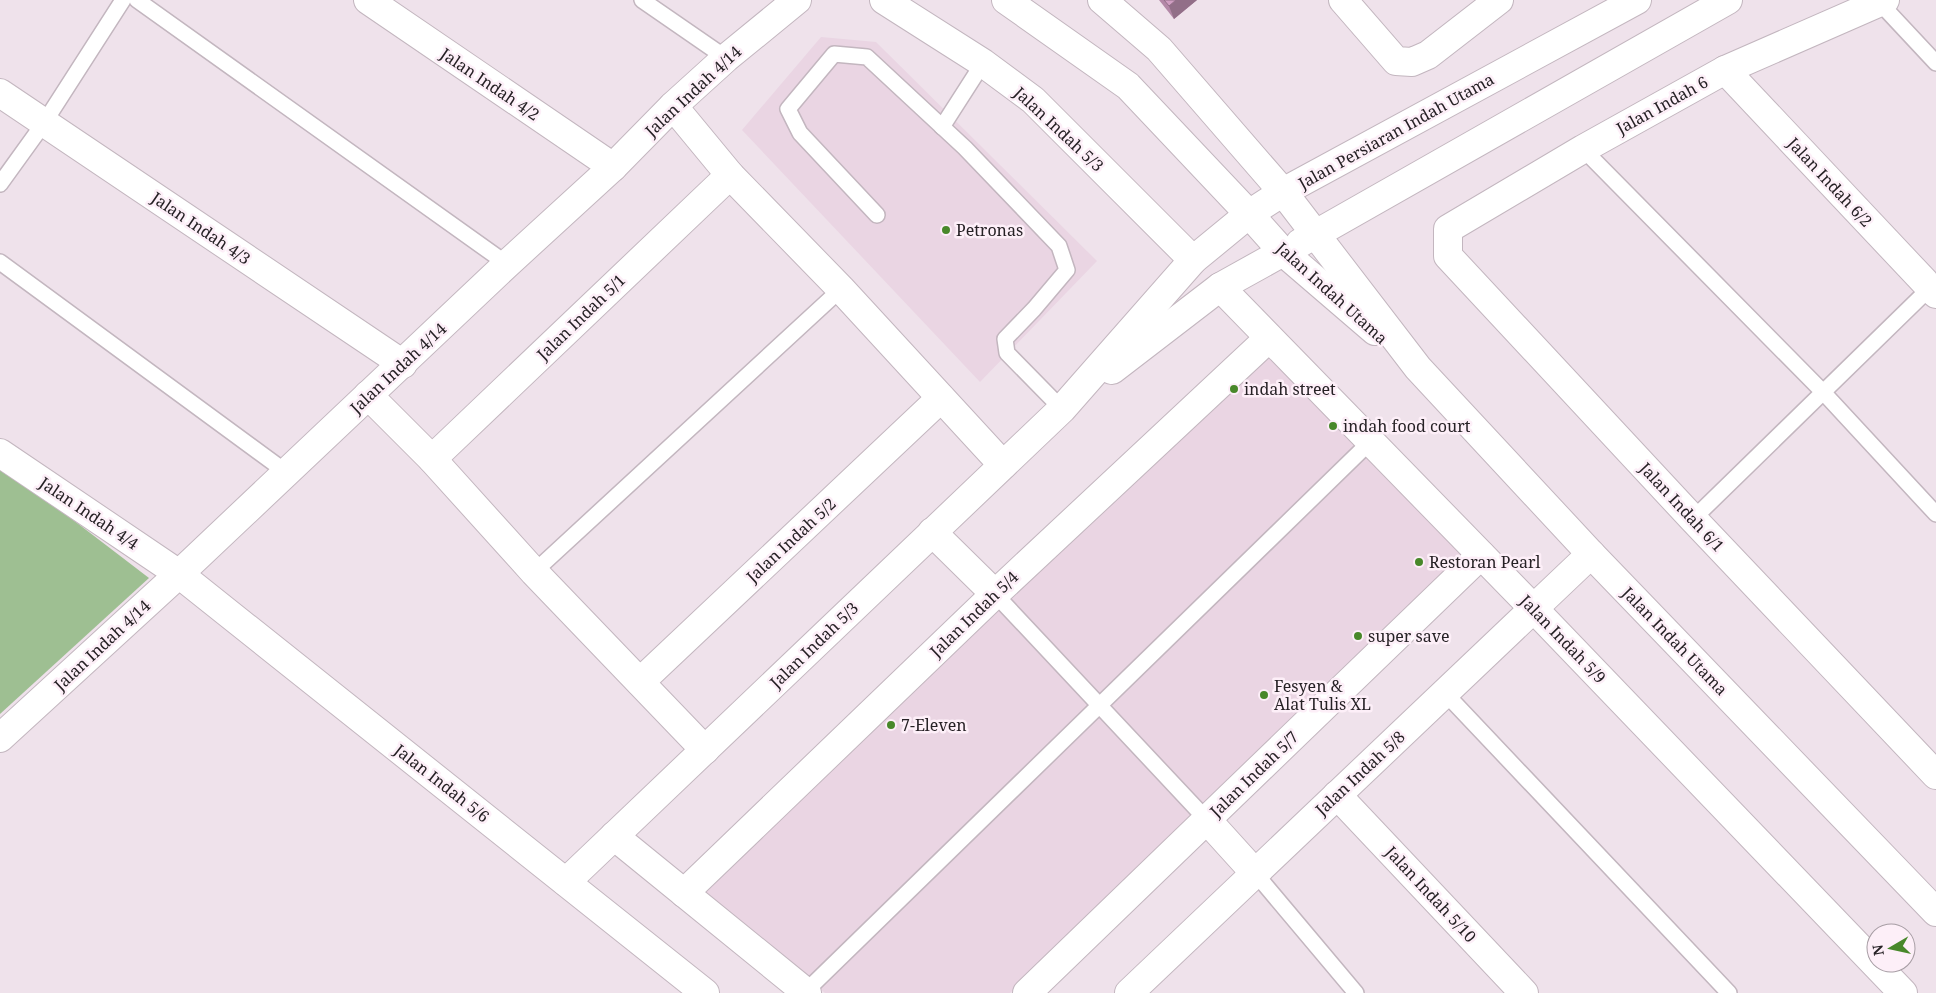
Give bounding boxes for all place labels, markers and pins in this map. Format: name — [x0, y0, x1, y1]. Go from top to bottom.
place label: Petronas — [956, 219, 1023, 241]
marker: Petronas — [940, 224, 952, 236]
place label: indah street — [1244, 378, 1336, 400]
marker: indah street — [1228, 383, 1240, 395]
place label: indah food court — [1343, 415, 1471, 437]
marker: indah food court — [1327, 420, 1339, 432]
place label: Restoran Pearl — [1429, 551, 1541, 573]
marker: Restoran Pearl — [1413, 556, 1425, 568]
place label: super save — [1368, 625, 1450, 647]
marker: super save — [1352, 630, 1364, 642]
place label: Fesyen & Alat Tulis XL — [1274, 675, 1371, 715]
marker: Fesyen & Alat Tulis XL — [1258, 689, 1270, 701]
place label: 7-Eleven — [901, 714, 967, 736]
marker: 7-Eleven — [885, 719, 897, 731]

